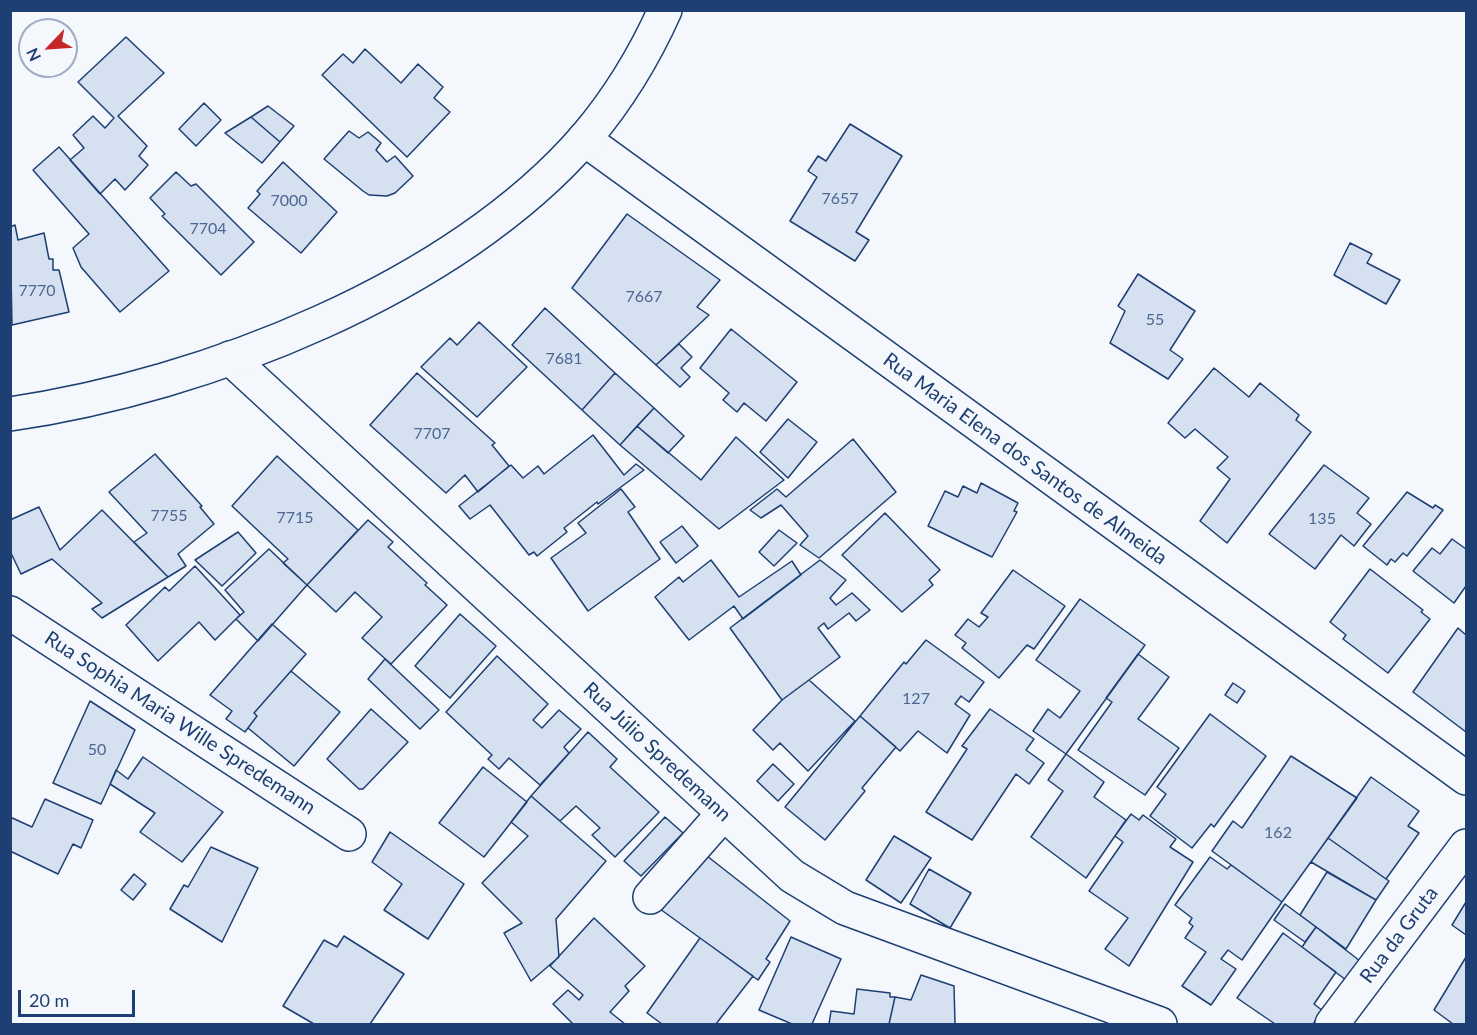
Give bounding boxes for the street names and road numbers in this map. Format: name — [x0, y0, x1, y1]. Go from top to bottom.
street label: Rua Maria Elena dos Santos de Almeida — [878, 348, 1172, 570]
street label: Rua Sophia Maria Wille Spredemann — [40, 626, 320, 820]
street label: Rua Júlio Spredemann — [578, 677, 736, 827]
street label: Rua da Gruta — [1355, 882, 1443, 988]

